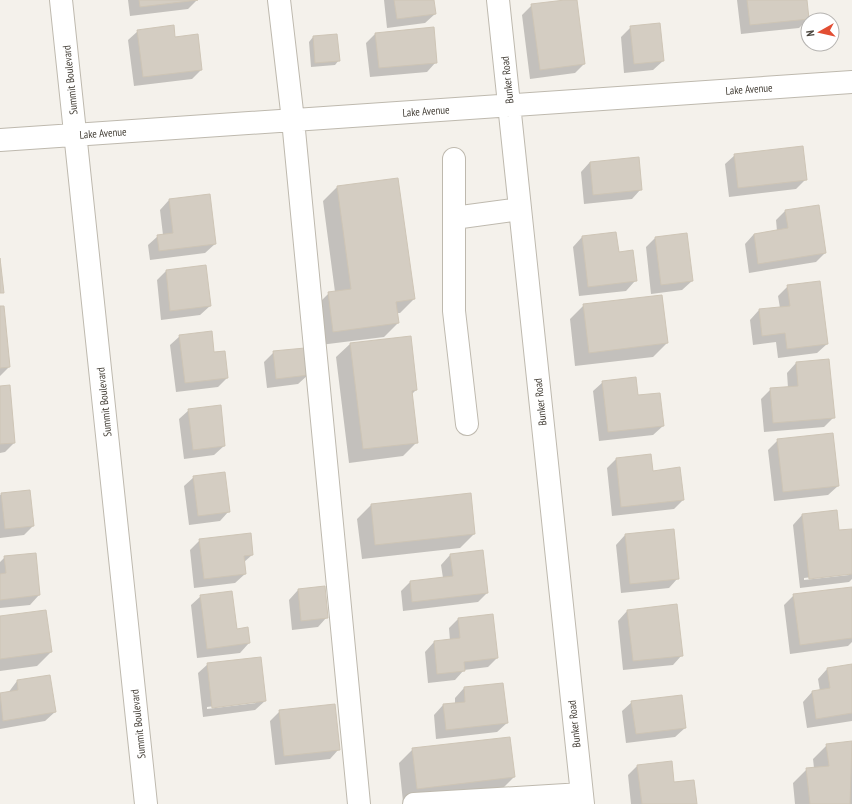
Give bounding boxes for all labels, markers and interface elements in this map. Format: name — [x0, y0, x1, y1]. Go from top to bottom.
north arrow — [800, 12, 840, 52]
text: N — [803, 29, 817, 37]
street label: Summit Boulevard — [59, 44, 81, 115]
street label: Bunker Road — [498, 55, 516, 104]
street label: Lake Avenue — [725, 80, 774, 98]
street label: Lake Avenue — [402, 102, 451, 120]
street label: Lake Avenue — [79, 124, 128, 142]
street label: Summit Boulevard — [93, 366, 115, 437]
street label: Bunker Road — [531, 377, 549, 426]
street label: Summit Boulevard — [127, 688, 149, 759]
street label: Bunker Road — [565, 699, 583, 748]

